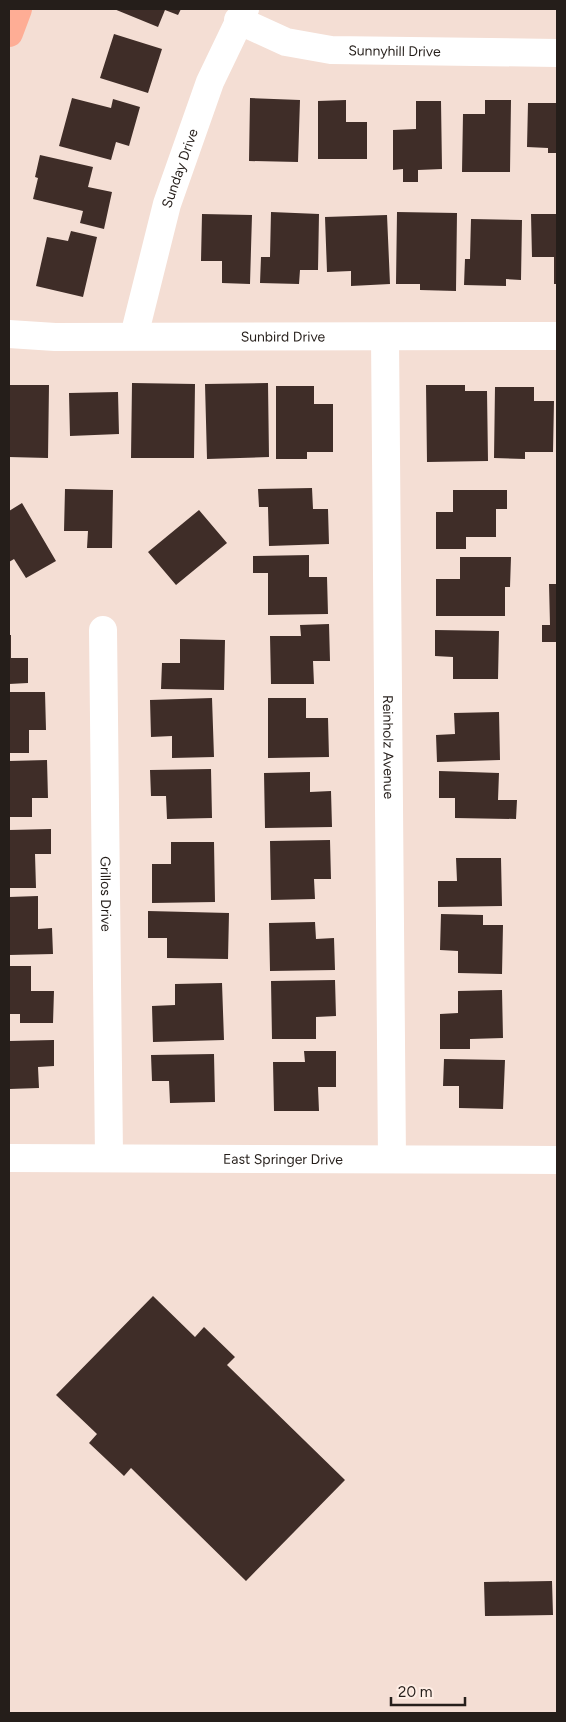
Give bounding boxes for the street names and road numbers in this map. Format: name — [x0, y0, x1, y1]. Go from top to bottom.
street label: Sunnyhill Drive — [348, 42, 441, 60]
street label: Sunday Drive — [158, 126, 201, 210]
street label: Sunbird Drive — [241, 328, 326, 345]
street label: Reinholz Avenue — [380, 695, 397, 800]
street label: Grillos Drive — [97, 856, 115, 932]
street label: East Springer Drive — [223, 1150, 343, 1168]

